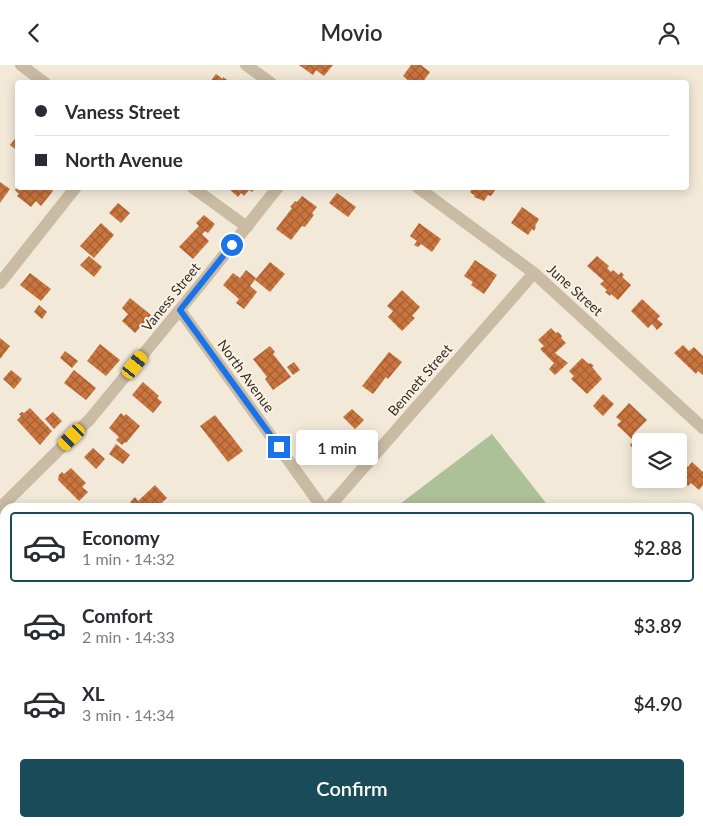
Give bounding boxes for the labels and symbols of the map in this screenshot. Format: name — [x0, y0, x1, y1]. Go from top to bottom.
route start — [221, 234, 243, 256]
street label: Vaness Street — [138, 259, 203, 334]
street label: June Street — [544, 260, 607, 319]
street label: North Avenue — [214, 336, 279, 415]
street label: Bennett Street — [384, 340, 455, 419]
car — [119, 349, 150, 381]
car — [56, 421, 87, 453]
callout: 1 min — [296, 429, 379, 465]
route end — [268, 436, 290, 458]

